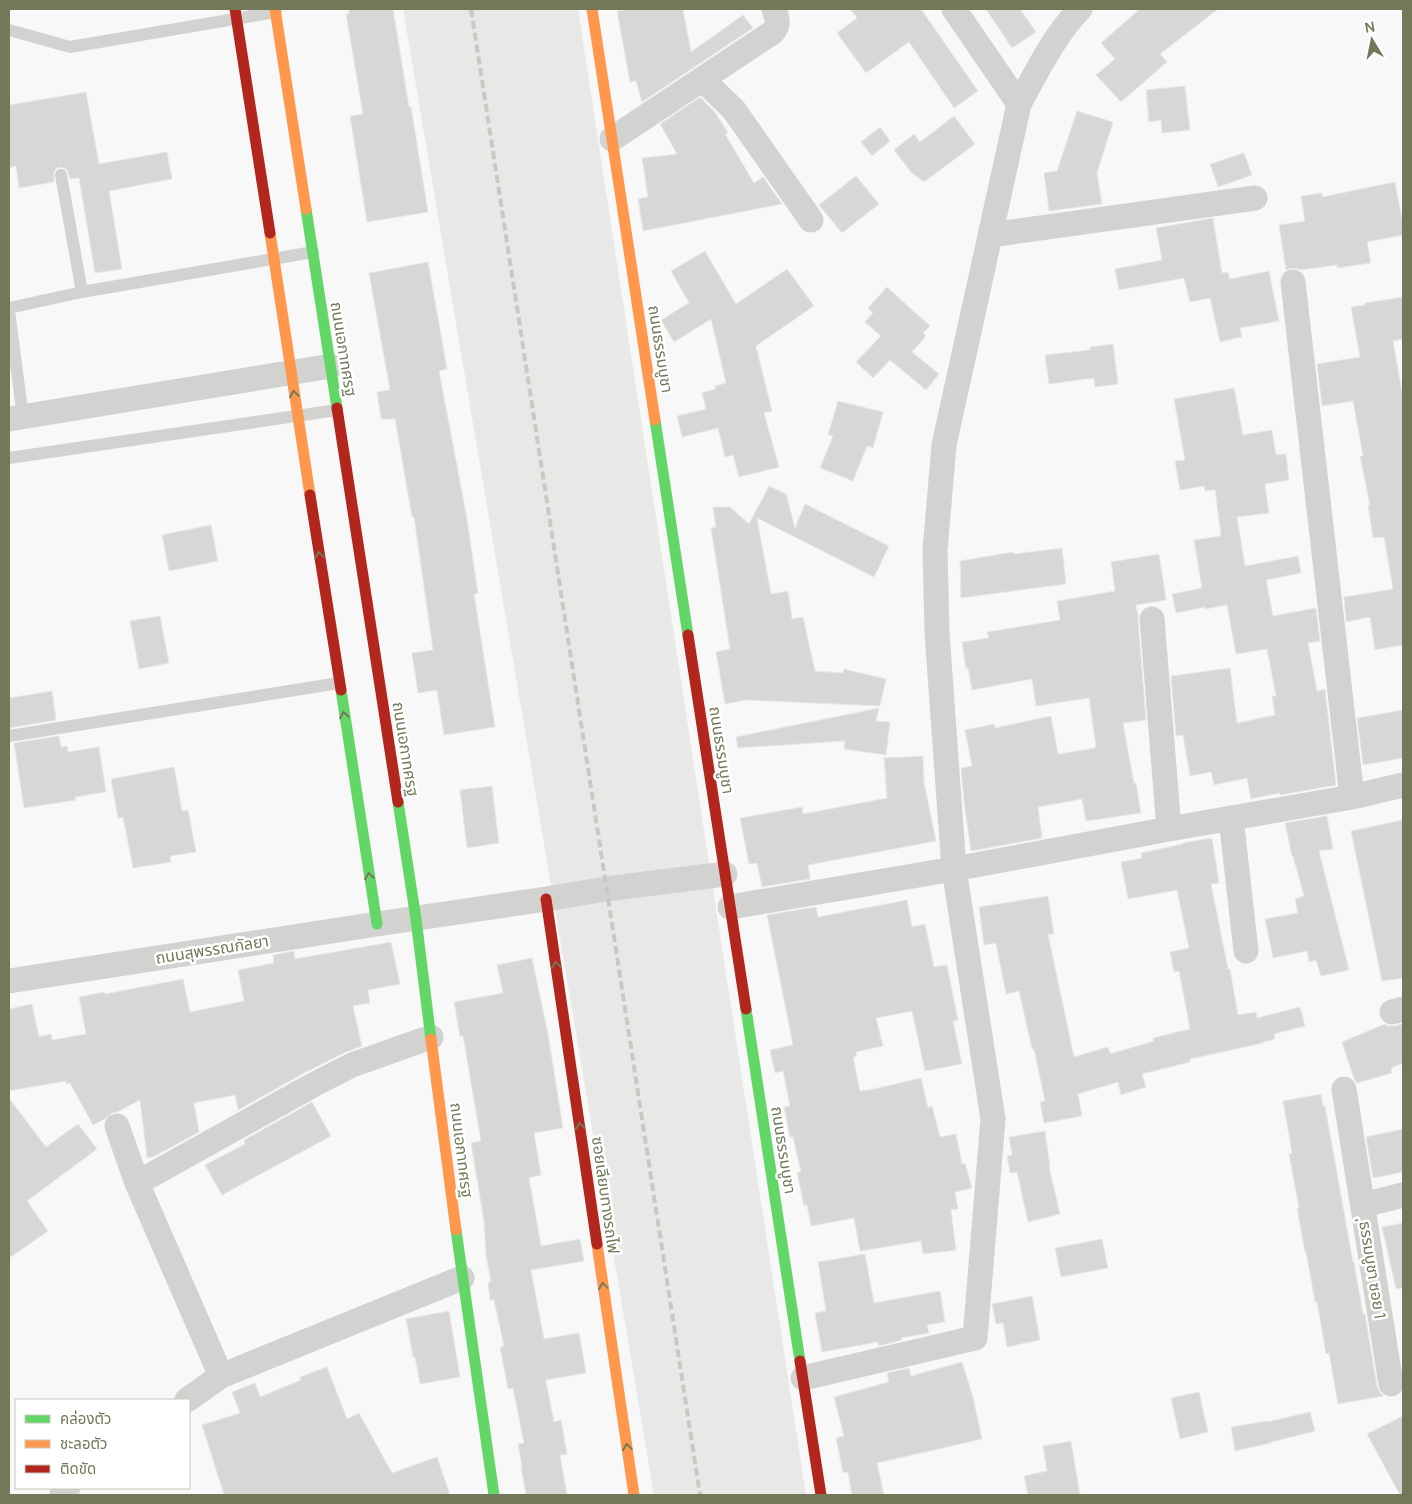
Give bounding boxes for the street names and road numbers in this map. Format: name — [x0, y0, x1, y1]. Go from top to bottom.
street label: ถนนเอกาทศรฐ — [326, 300, 362, 398]
street label: ถนนธรรมบูชา — [643, 304, 679, 394]
street label: ถนนเอกาทศรฐ — [388, 700, 424, 798]
street label: ถนนธรรมบูชา — [704, 705, 740, 795]
street label: ถนนสุพรรณกัลยา — [154, 929, 270, 969]
street label: ถนนเอกาทศรฐ — [445, 1101, 479, 1199]
street label: ถนนธรรมบูชา — [766, 1105, 802, 1195]
street label: ซอยเลียบทางรถไฟ — [587, 1135, 625, 1255]
street label: ุธรรมบูชา ซอย 1 — [1354, 1215, 1392, 1321]

